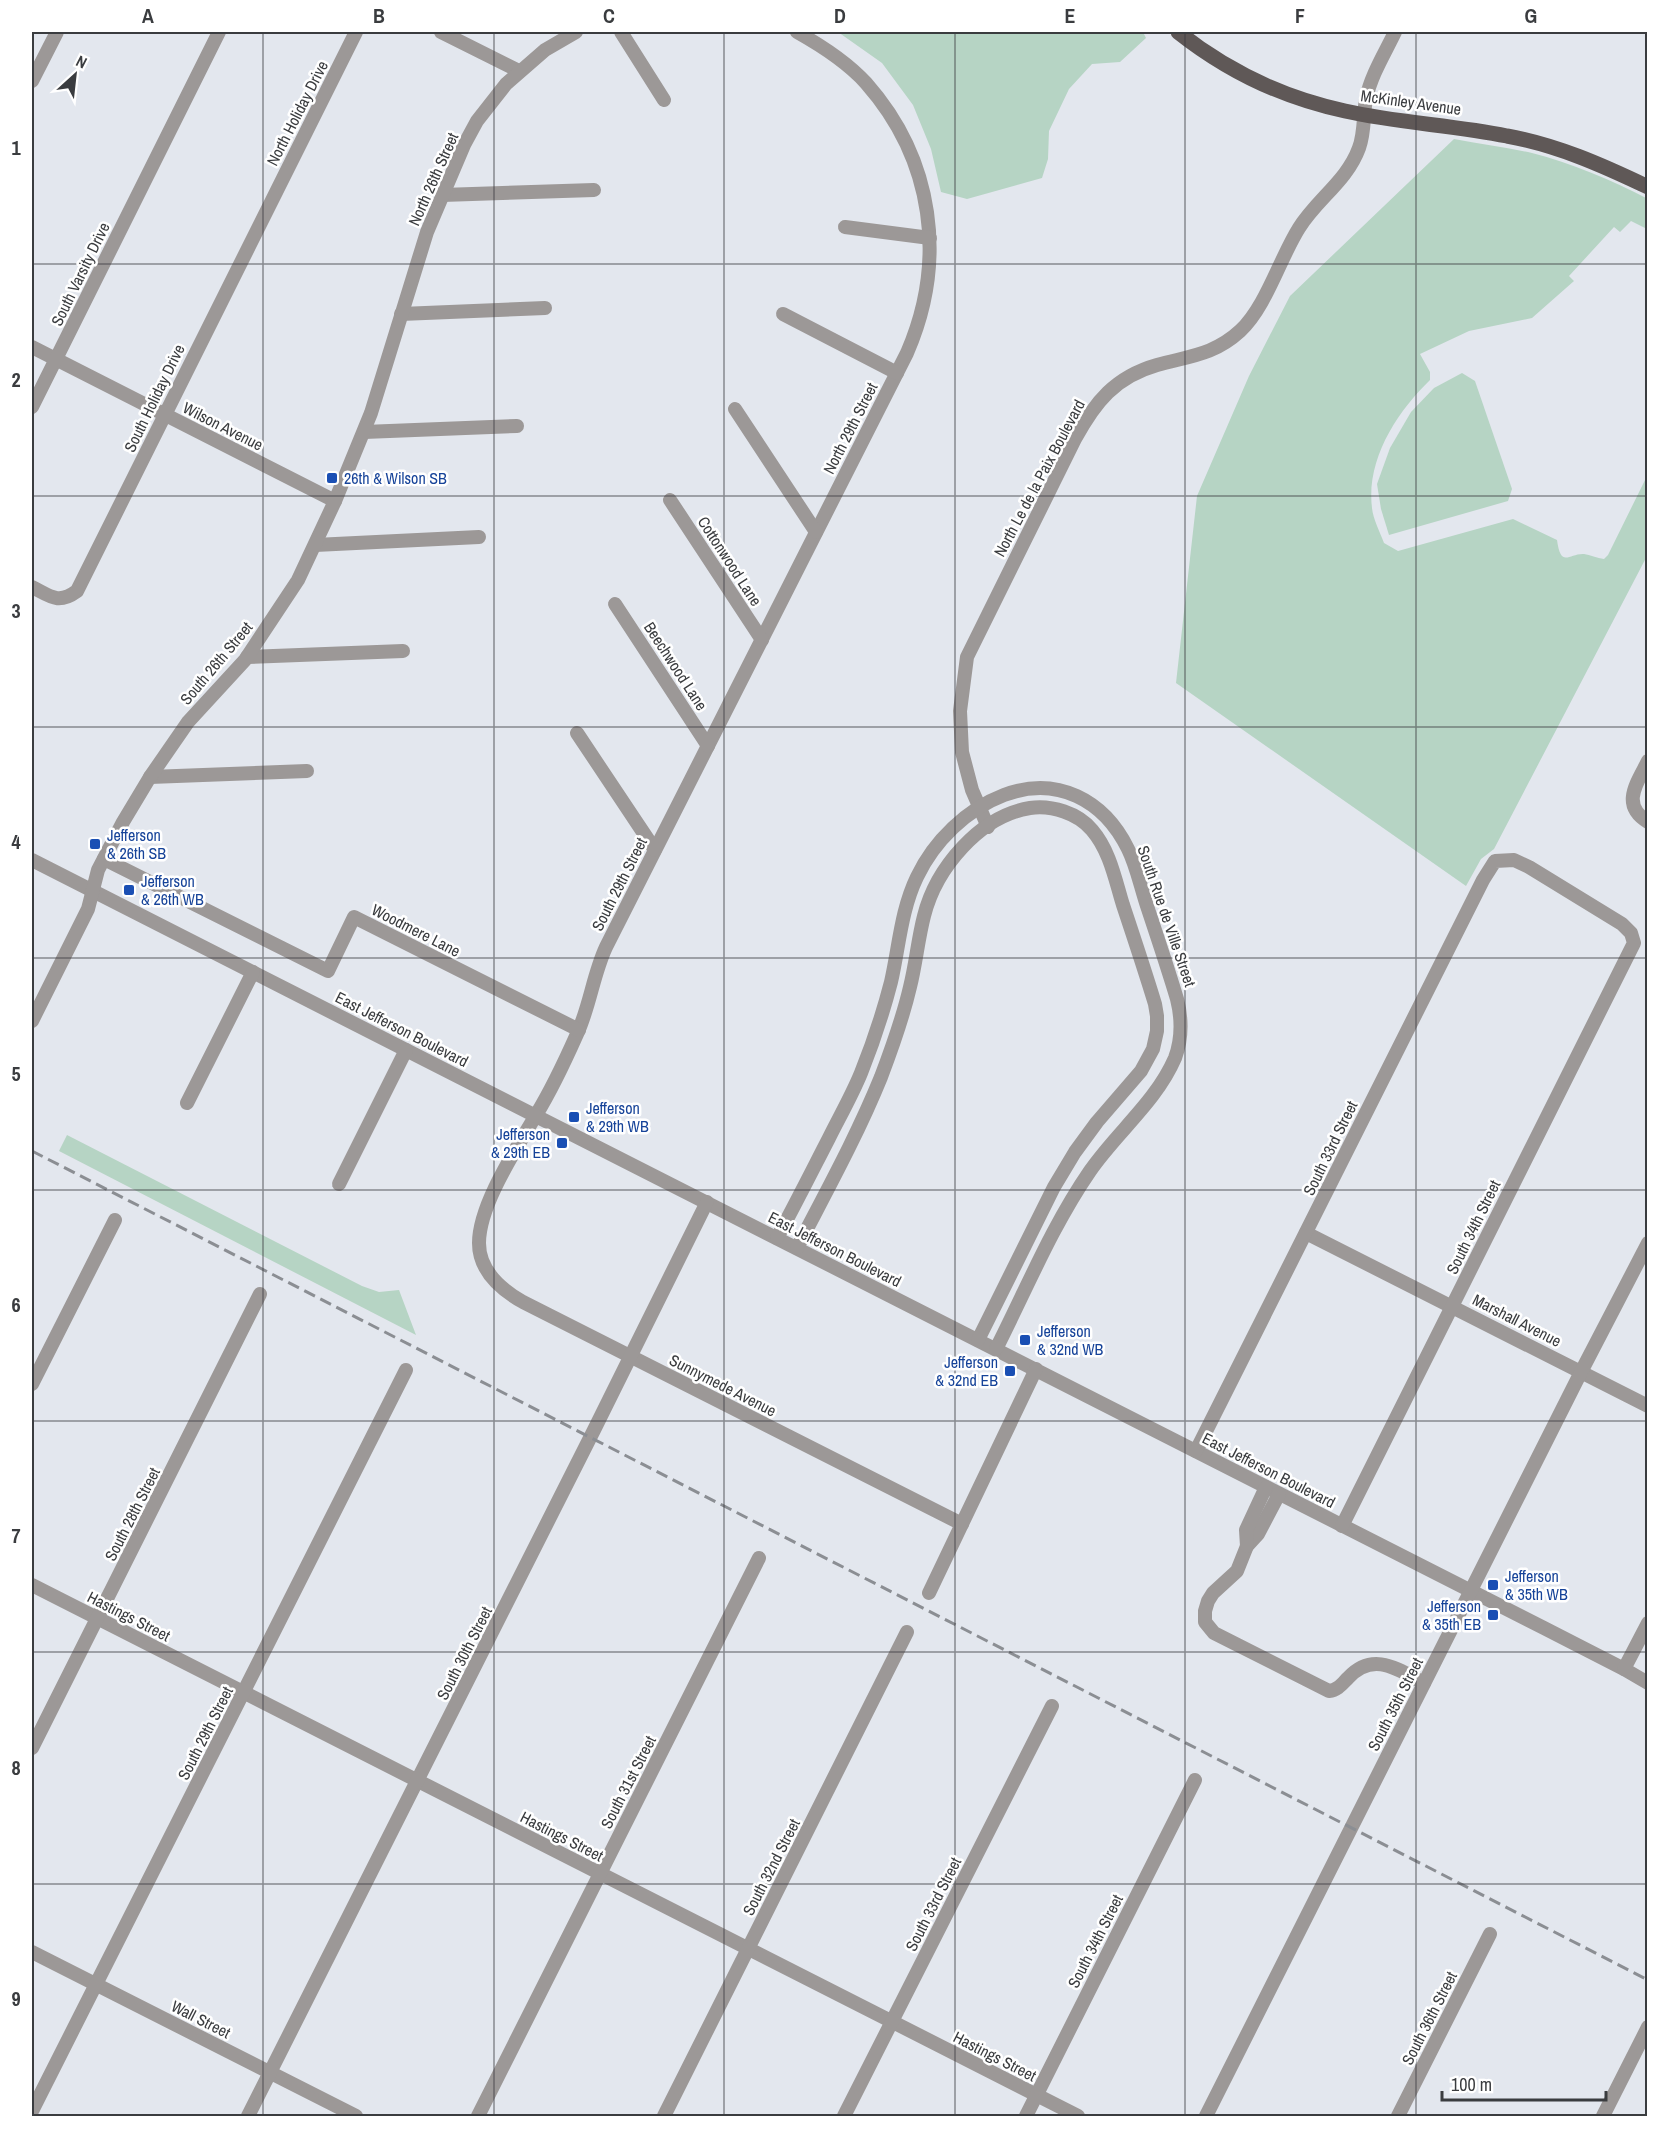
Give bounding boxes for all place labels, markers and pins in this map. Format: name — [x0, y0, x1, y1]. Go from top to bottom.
place label: 26th & Wilson SB — [344, 467, 447, 489]
marker: 26th & Wilson SB — [325, 471, 339, 485]
place label: Jefferson & 26th SB — [107, 824, 166, 864]
marker: Jefferson & 26th SB — [88, 837, 102, 851]
place label: Jefferson & 26th WB — [141, 870, 204, 910]
marker: Jefferson & 26th WB — [122, 883, 136, 897]
place label: Jefferson & 29th WB — [586, 1097, 649, 1137]
marker: Jefferson & 29th WB — [567, 1110, 581, 1124]
place label: Jefferson & 29th EB — [491, 1123, 550, 1163]
marker: Jefferson & 29th EB — [555, 1136, 569, 1150]
place label: Jefferson & 32nd WB — [1037, 1320, 1104, 1360]
marker: Jefferson & 32nd WB — [1018, 1333, 1032, 1347]
place label: Jefferson & 32nd EB — [935, 1351, 998, 1391]
marker: Jefferson & 32nd EB — [1003, 1364, 1017, 1378]
place label: Jefferson & 35th WB — [1505, 1565, 1568, 1605]
marker: Jefferson & 35th WB — [1486, 1578, 1500, 1592]
place label: Jefferson & 35th EB — [1422, 1595, 1481, 1635]
marker: Jefferson & 35th EB — [1486, 1608, 1500, 1622]

